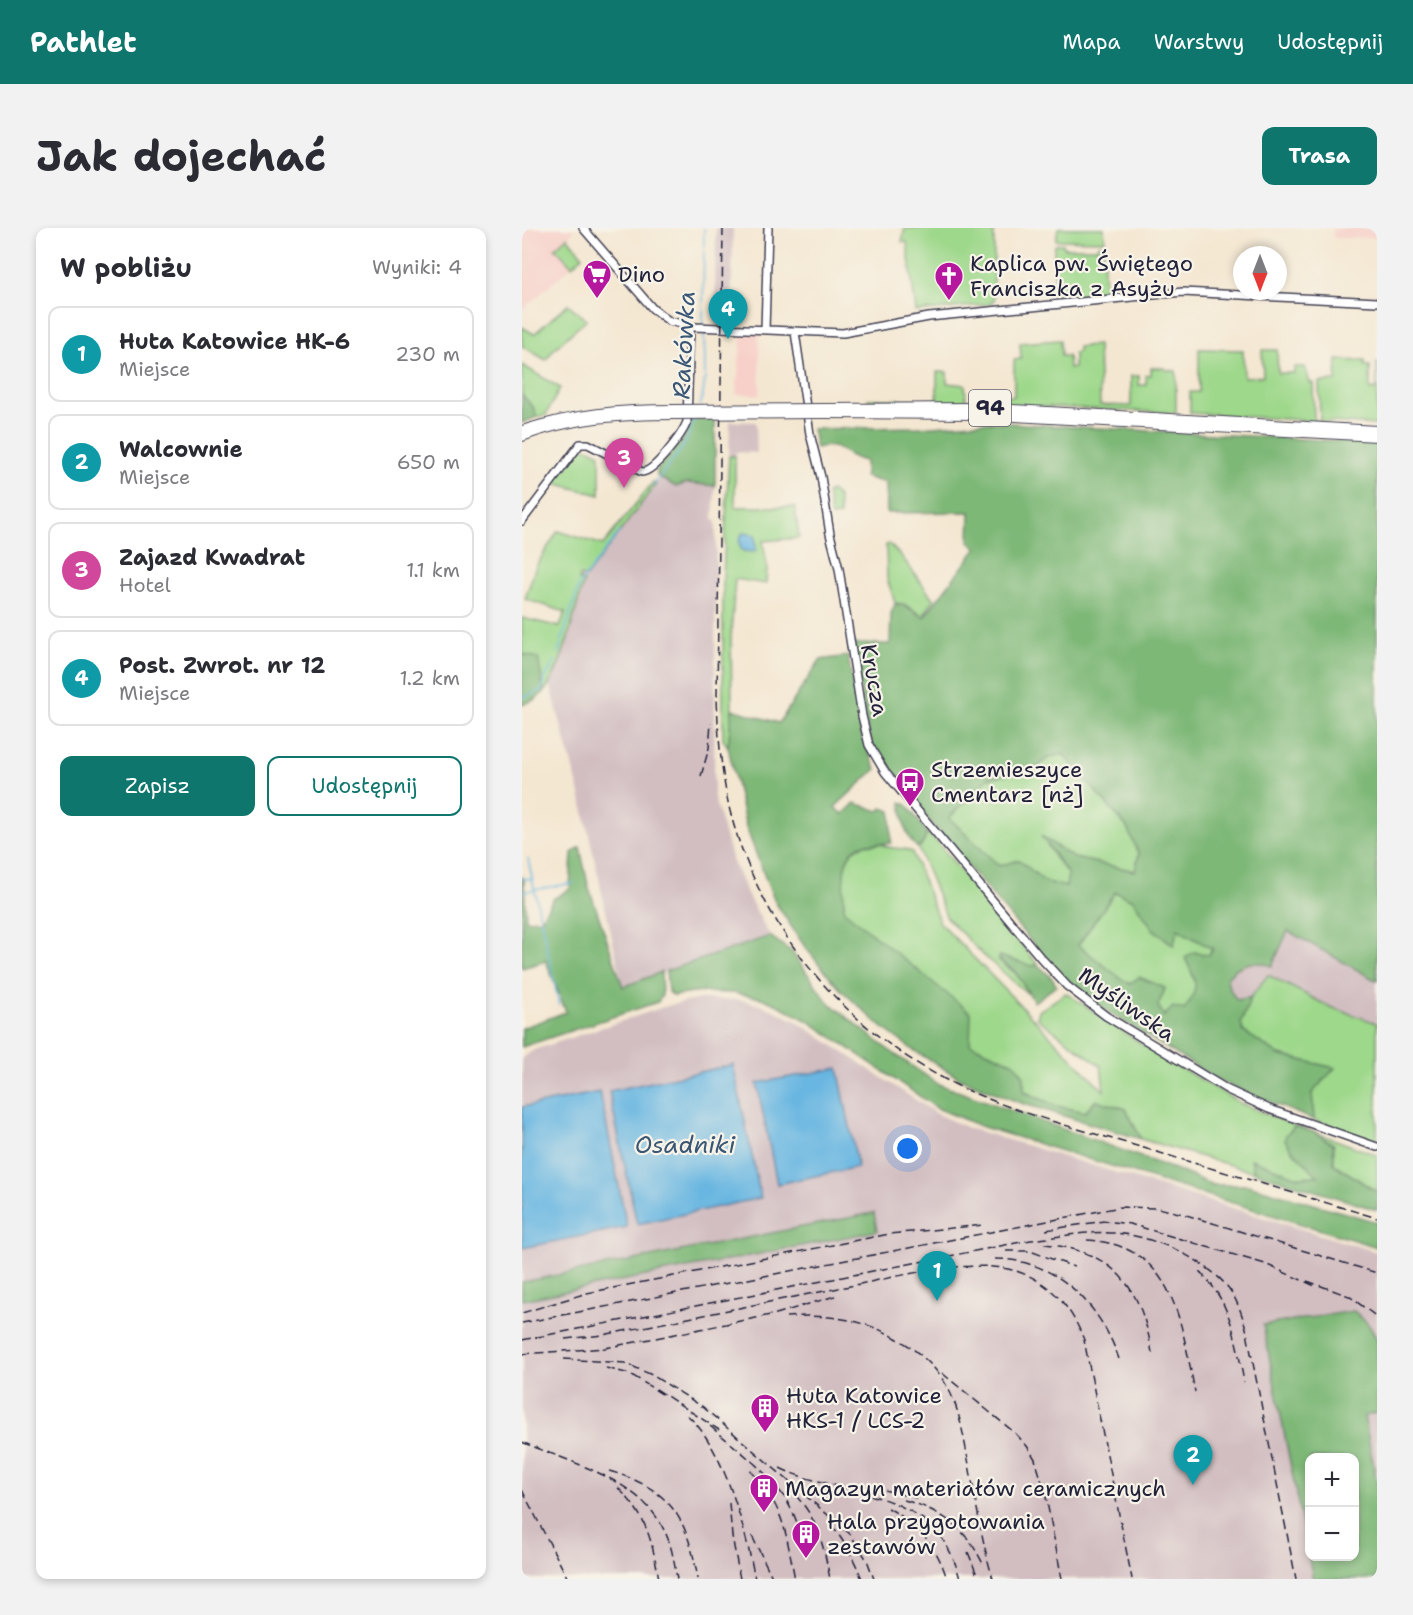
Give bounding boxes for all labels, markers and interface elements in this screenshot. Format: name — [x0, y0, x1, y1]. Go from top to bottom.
text: Pathlet — [30, 23, 137, 61]
text: Mapa — [1063, 28, 1121, 56]
text: Warstwy — [1154, 28, 1244, 56]
text: Udostępnij — [1277, 28, 1383, 56]
button: Trasa — [1262, 127, 1377, 185]
text: Jak dojechać — [36, 128, 326, 184]
north arrow — [1233, 246, 1287, 300]
place label: Kaplica pw. Świętego Franciszka z Asyżu — [970, 249, 1193, 303]
text: W pobliżu — [60, 250, 192, 285]
text: Wyniki: 4 — [372, 254, 462, 280]
supermarket icon: Dino — [581, 258, 613, 300]
place label: Dino — [618, 260, 665, 289]
church icon: Kaplica pw. Świętego Franciszka z Asyżu — [933, 260, 965, 302]
water label: Rakówka — [665, 290, 703, 400]
pin: 4 — [708, 290, 748, 339]
text: Huta Katowice HK-6 — [119, 327, 350, 356]
text: 1 — [77, 341, 86, 367]
text: 230 m — [395, 341, 460, 367]
text: Miejsce — [119, 356, 190, 382]
road number: 94 — [969, 390, 1011, 426]
text: Walcownie — [119, 435, 243, 464]
pin: 3 — [604, 438, 644, 488]
text: 2 — [75, 449, 89, 475]
text: 650 m — [397, 449, 460, 475]
text: Miejsce — [119, 464, 190, 490]
text: Zajazd Kwadrat — [119, 543, 305, 572]
text: 3 — [75, 557, 89, 583]
text: 1.1 km — [406, 557, 460, 583]
text: Hotel — [119, 572, 171, 598]
street label: Krucza — [854, 642, 895, 719]
text: Post. Zwrot. nr 12 — [119, 651, 325, 680]
text: 4 — [75, 665, 89, 691]
text: 1.2 km — [400, 665, 460, 691]
text: Miejsce — [119, 680, 190, 706]
place label: Strzemieszyce Cmentarz [nż] — [931, 755, 1084, 809]
button: Zapisz — [60, 756, 255, 816]
button: Udostępnij — [267, 756, 462, 816]
bus stop icon: Strzemieszyce Cmentarz [nż] — [894, 766, 926, 808]
street label: Myśliwska — [1073, 961, 1181, 1048]
water label: Osadniki — [635, 1129, 736, 1161]
your location — [893, 1134, 922, 1163]
pin: 1 — [918, 1252, 956, 1301]
place label: Huta Katowice HKS-1 / LCS-2 — [786, 1381, 942, 1435]
building icon: Huta Katowice HKS-1 / LCS-2 — [749, 1392, 781, 1434]
pin: 2 — [1174, 1436, 1212, 1485]
map controls — [1305, 1453, 1359, 1561]
button: + — [1305, 1453, 1359, 1507]
building icon: Magazyn materiałów ceramicznych — [748, 1472, 780, 1514]
place label: Magazyn materiałów ceramicznych — [785, 1474, 1166, 1503]
place label: Hala przygotowania zestawów — [827, 1507, 1045, 1561]
button: − — [1305, 1507, 1359, 1561]
building icon: Hala przygotowania zestawów — [790, 1518, 822, 1560]

